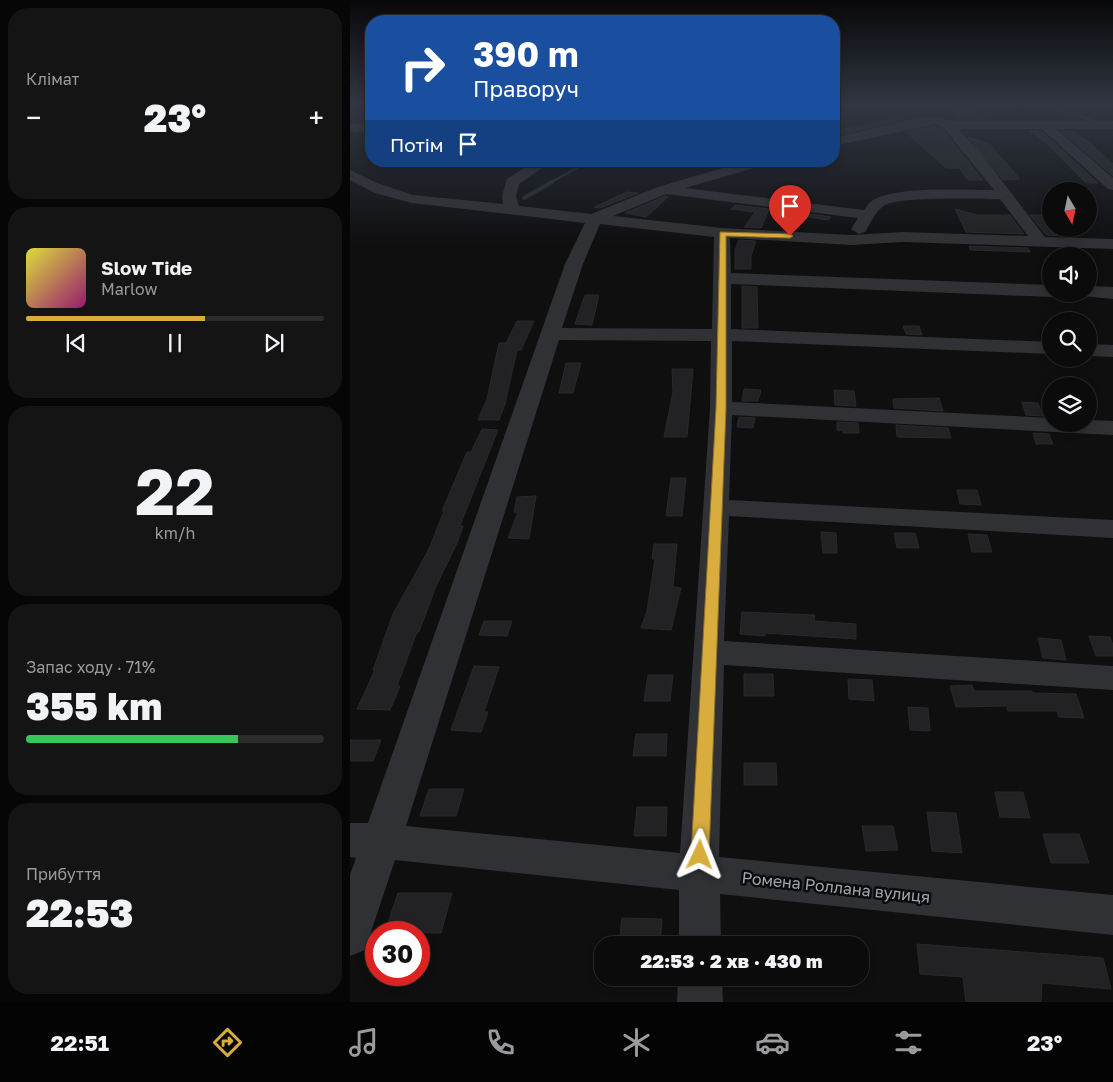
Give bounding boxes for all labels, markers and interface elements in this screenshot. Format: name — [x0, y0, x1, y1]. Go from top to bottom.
text: 390 m — [473, 33, 579, 75]
icon: right — [390, 35, 455, 100]
text: Клімат — [26, 69, 79, 89]
text: Праворуч — [473, 75, 579, 102]
text: 23° — [144, 95, 206, 140]
text: − — [26, 101, 41, 134]
text: + — [309, 101, 324, 134]
icon: arrive — [454, 130, 482, 158]
text: Потім — [390, 133, 444, 156]
north arrow — [1042, 182, 1098, 238]
map controls — [1042, 182, 1097, 432]
pin — [769, 185, 811, 236]
icon: arrive — [776, 192, 804, 220]
button: sound — [1042, 247, 1097, 302]
text: Slow Tide — [101, 256, 192, 279]
text: Marlow — [101, 279, 157, 299]
button: search — [1042, 312, 1097, 367]
icon: previous — [62, 329, 90, 357]
icon: pause — [161, 329, 189, 357]
icon: next — [260, 329, 288, 357]
button: layers — [1042, 377, 1097, 432]
text: 22 — [135, 451, 215, 529]
text: km/h — [155, 523, 195, 543]
text: Запас ходу · 71% — [26, 657, 156, 677]
text: 355 km — [26, 683, 162, 728]
position arrow — [673, 828, 725, 880]
text: Прибуття — [26, 864, 101, 884]
street label: Ромена Роллана вулиця — [741, 867, 931, 907]
text: 22:53 — [26, 890, 134, 935]
speed limit sign: 30 — [365, 921, 430, 986]
text: 22:53 · 2 хв · 430 m — [640, 949, 823, 972]
icon: directions — [210, 1025, 245, 1060]
icon: music — [346, 1025, 381, 1060]
icon: phone — [483, 1025, 518, 1060]
icon: climate — [619, 1025, 654, 1060]
icon: car — [755, 1025, 790, 1060]
icon: filters — [891, 1025, 926, 1060]
text: 22:51 — [51, 1029, 109, 1056]
text: 23° — [1027, 1029, 1062, 1056]

